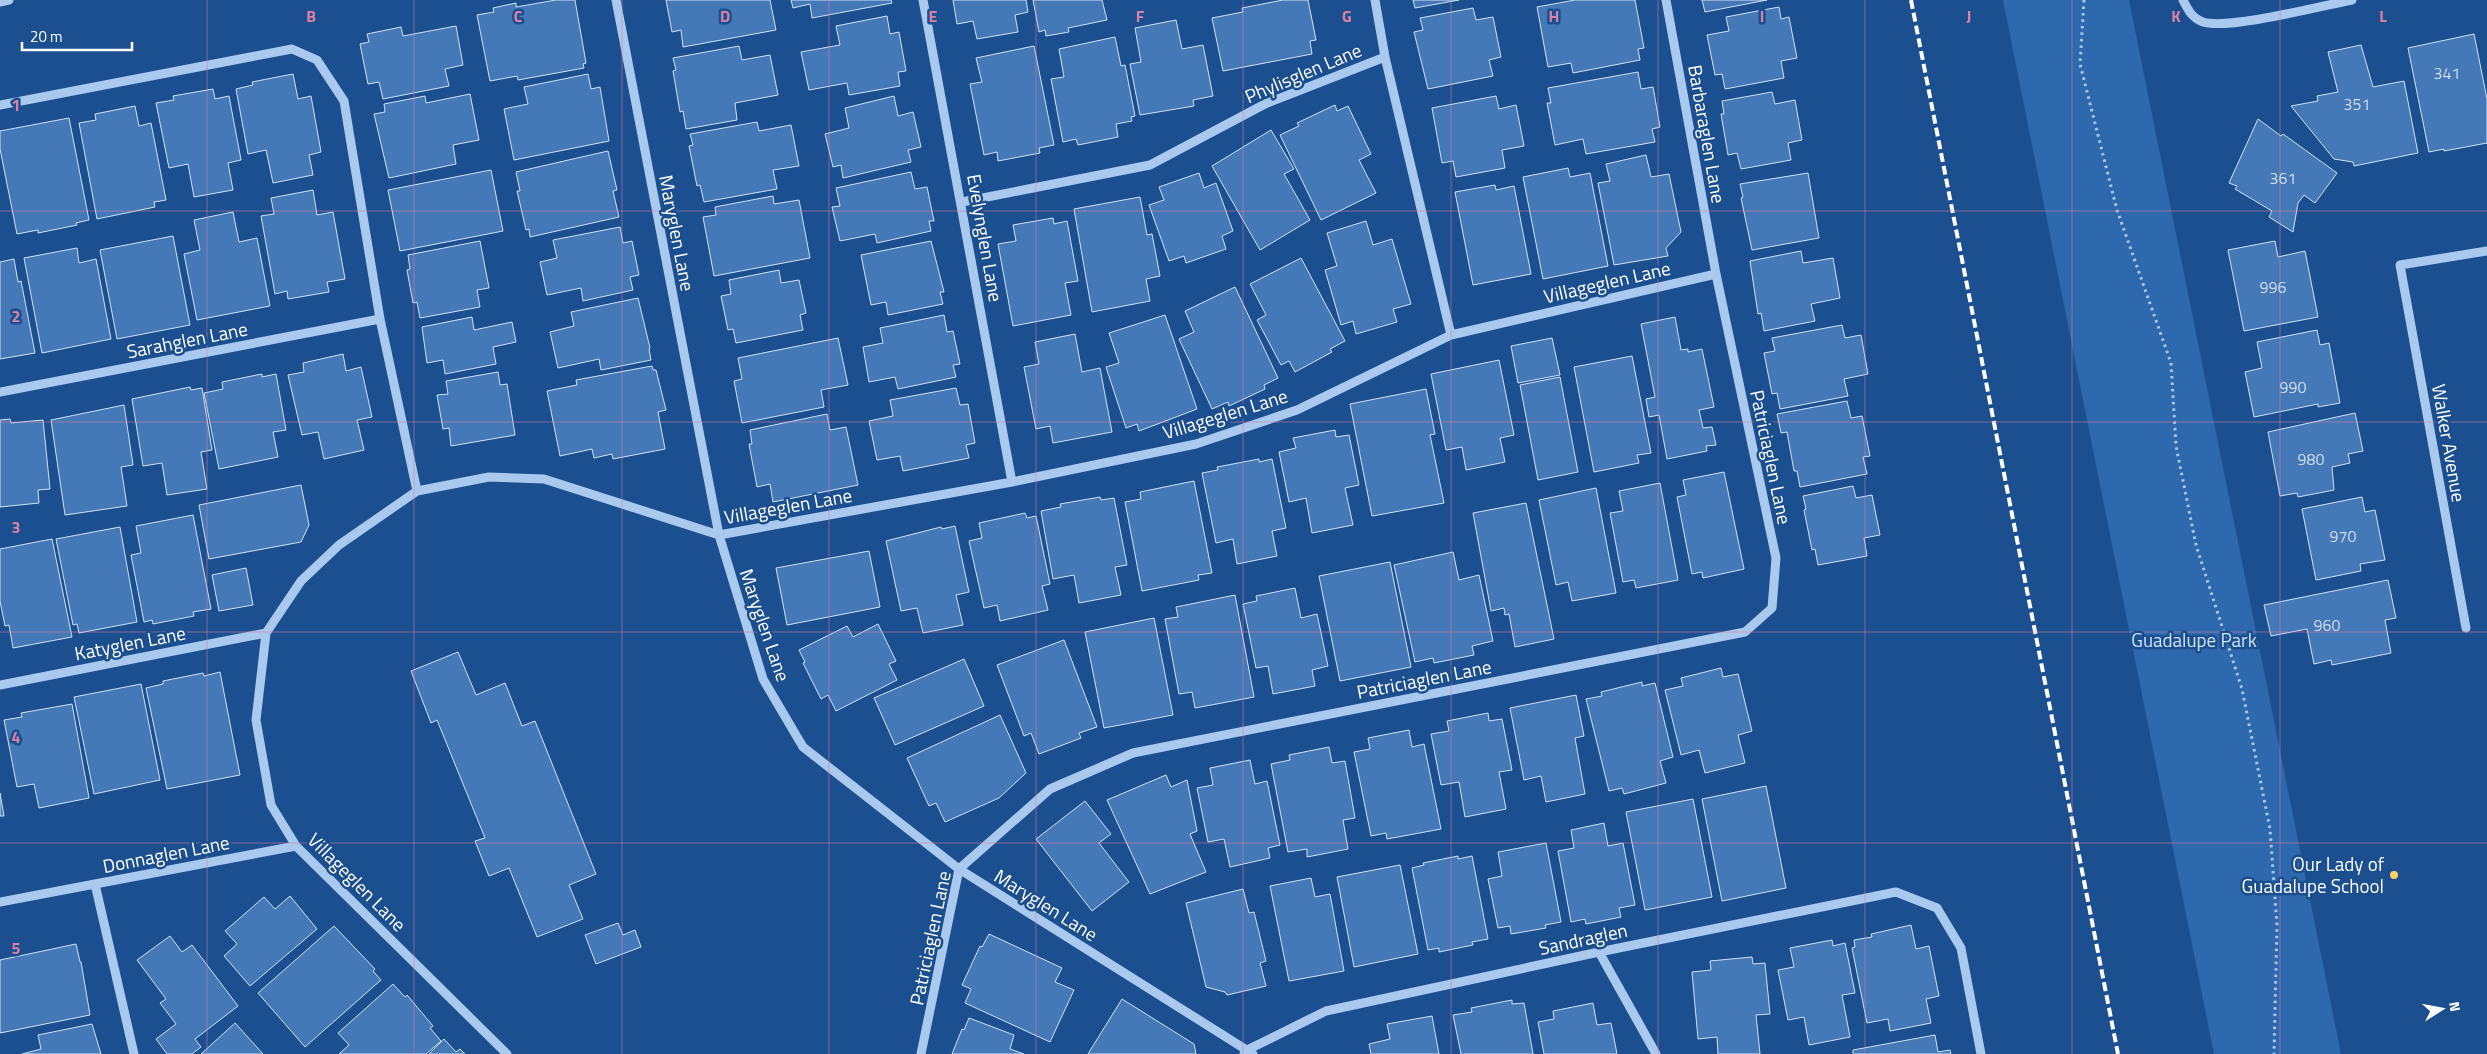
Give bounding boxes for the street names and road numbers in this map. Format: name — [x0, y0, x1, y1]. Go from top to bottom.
street label: Phylisglen Lane — [1240, 35, 1366, 110]
street label: Barbaraglen Lane — [1681, 62, 1734, 205]
street label: Maryglen Lane — [652, 172, 703, 293]
street label: Evelynglen Lane — [960, 172, 1011, 304]
street label: Villageglen Lane — [1541, 253, 1673, 310]
street label: Sarahglen Lane — [124, 314, 250, 365]
street label: Villageglen Lane — [1159, 381, 1291, 446]
street label: Walker Avenue — [2425, 382, 2474, 504]
street label: Patriciaglen Lane — [1743, 387, 1800, 527]
street label: Villageglen Lane — [722, 480, 854, 531]
street label: Maryglen Lane — [733, 565, 798, 685]
street label: Katyglen Lane — [72, 618, 188, 667]
street label: Patriciaglen Lane — [1354, 651, 1494, 706]
street label: Villageglen Lane — [301, 826, 413, 938]
street label: Donnaglen Lane — [100, 827, 232, 880]
street label: Maryglen Lane — [989, 861, 1104, 948]
street label: Patriciaglen Lane — [901, 868, 958, 1008]
street label: Sandraglen — [1536, 915, 1630, 962]

